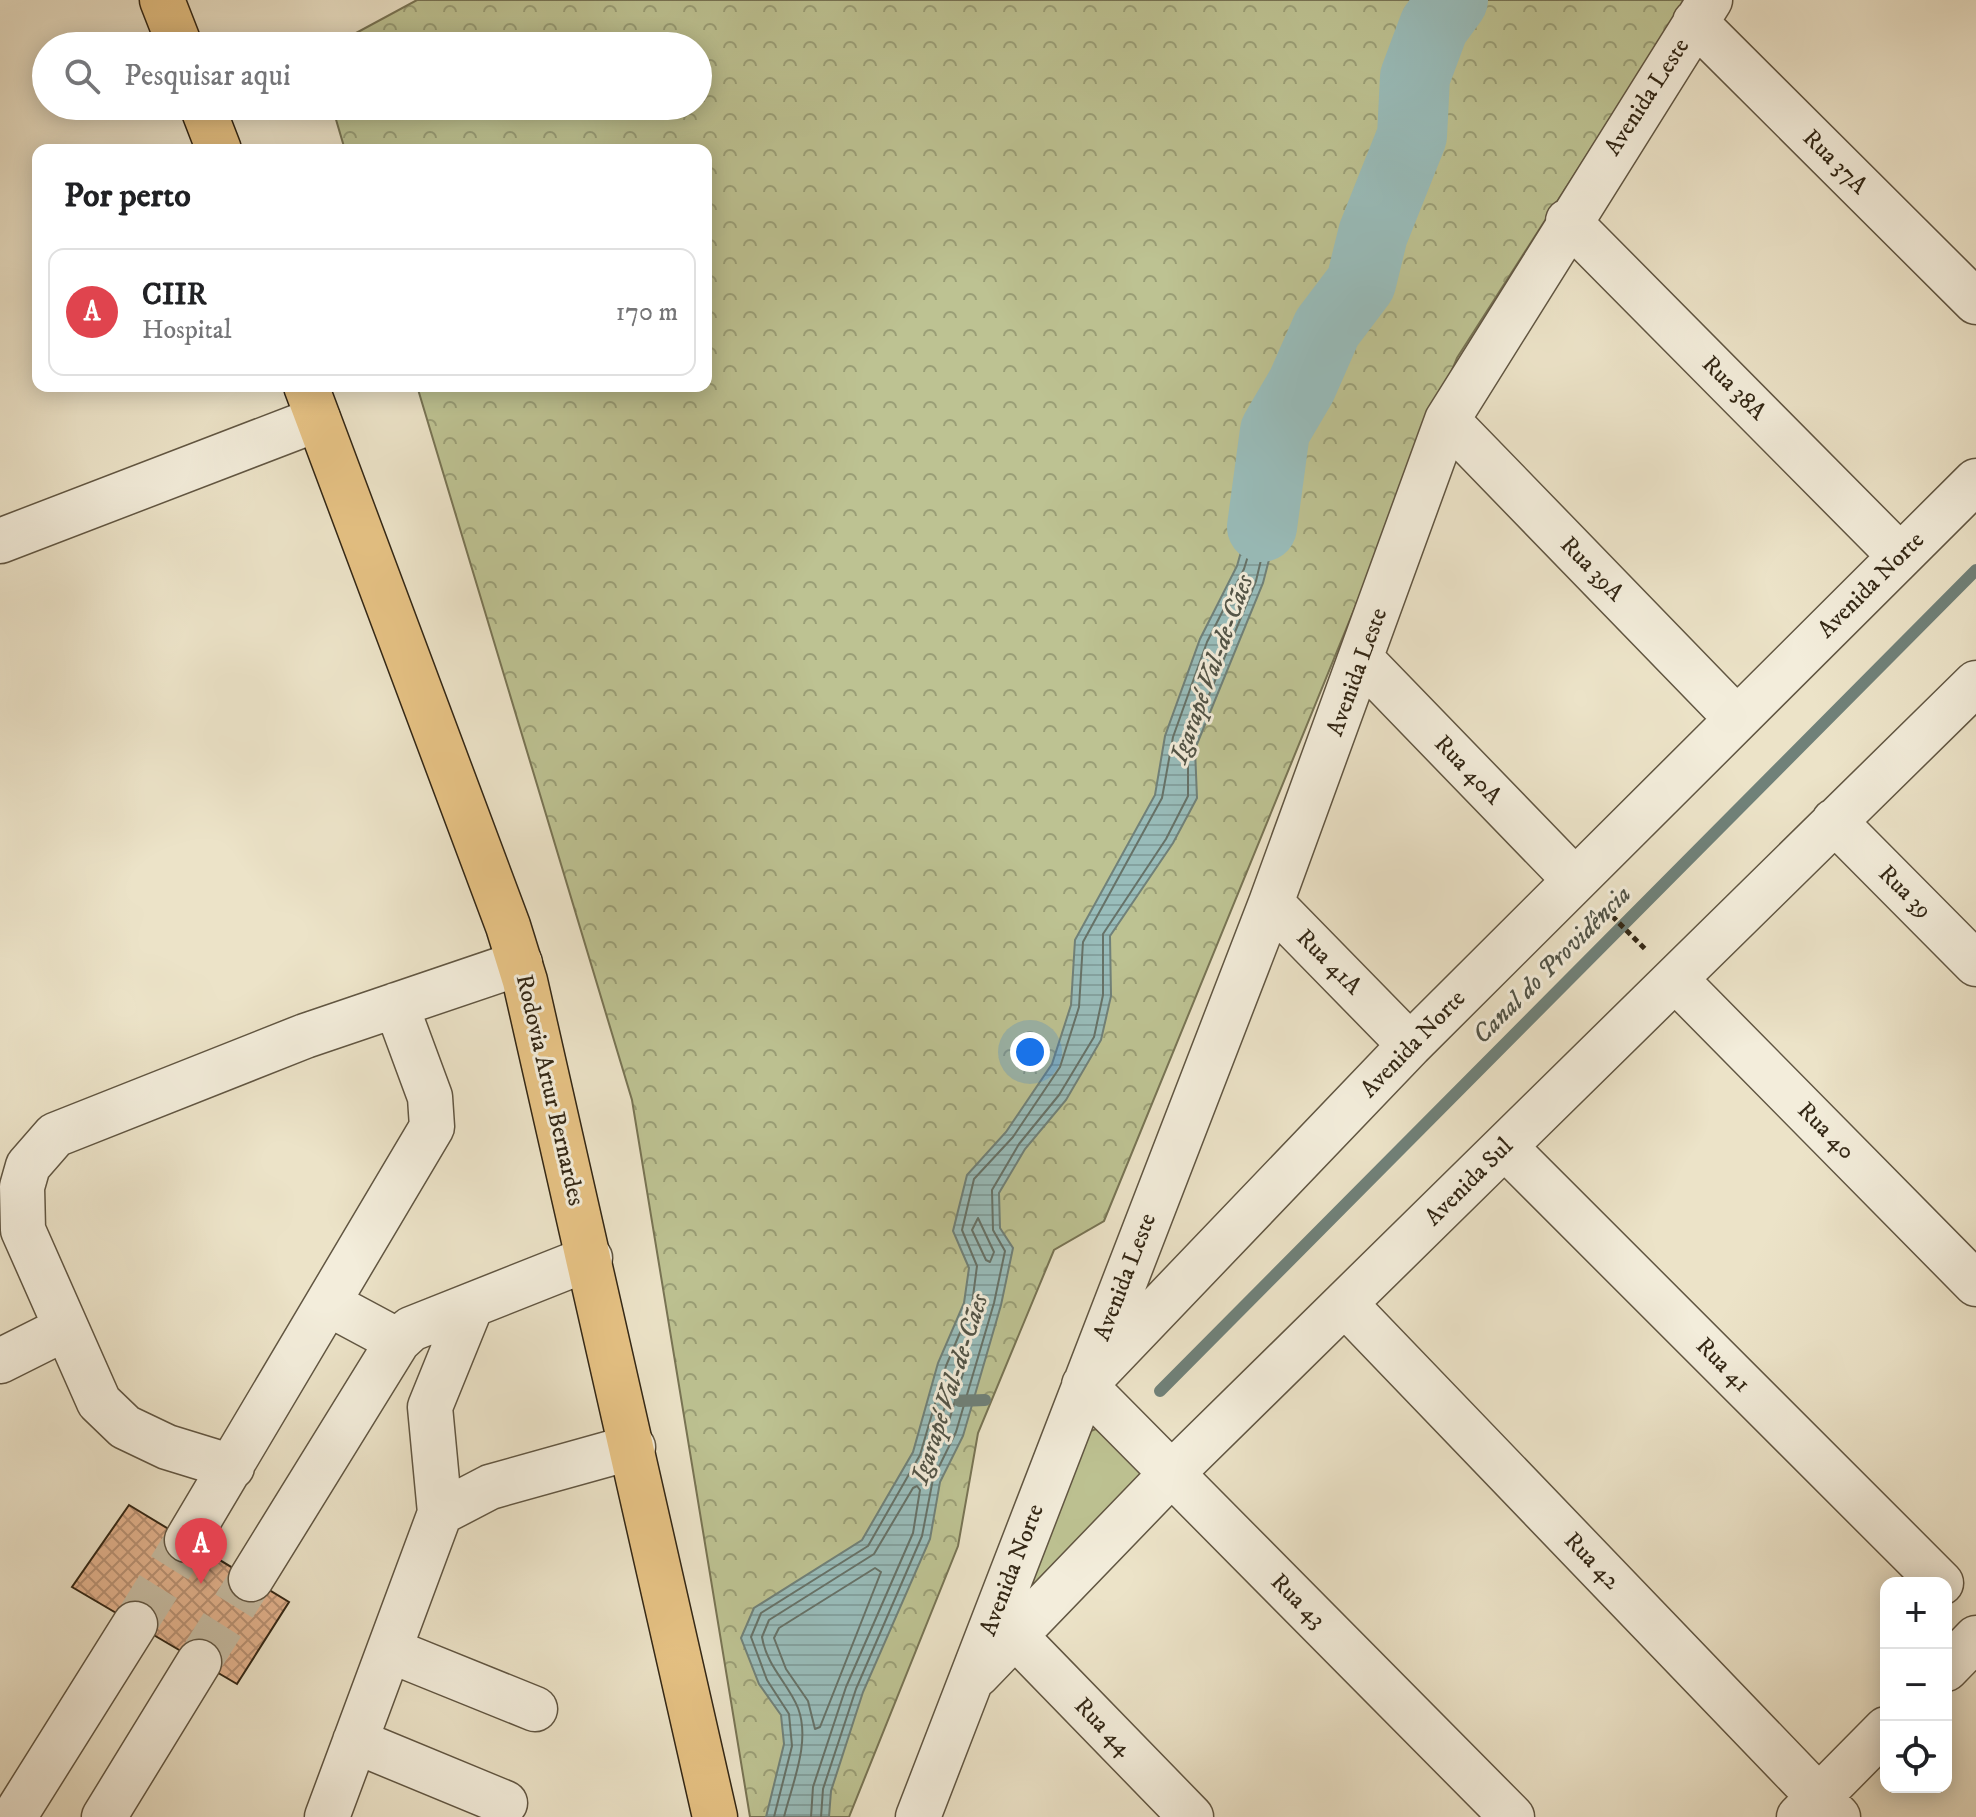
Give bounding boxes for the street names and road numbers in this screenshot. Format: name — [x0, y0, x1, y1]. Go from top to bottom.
street label: Avenida Leste — [1598, 33, 1696, 161]
street label: Rua 37A — [1796, 123, 1874, 201]
street label: Rua 38A — [1695, 349, 1773, 427]
street label: Avenida Norte — [1811, 525, 1931, 645]
street label: Rua 39A — [1554, 530, 1631, 608]
street label: Avenida Leste — [1320, 604, 1394, 740]
street label: Rua 40A — [1428, 729, 1509, 811]
street label: Rua 39 — [1872, 859, 1938, 925]
street label: Rua 41A — [1290, 923, 1369, 1002]
street label: Rodovia Artur Bernardes — [509, 971, 591, 1209]
street label: Avenida Norte — [1354, 984, 1472, 1104]
street label: Rua 40 — [1791, 1096, 1861, 1166]
street label: Avenida Sul — [1419, 1131, 1520, 1232]
street label: Avenida Leste — [1087, 1209, 1163, 1345]
street label: Rua 41 — [1689, 1331, 1757, 1399]
street label: Avenida Norte — [973, 1500, 1051, 1640]
street label: Rua 42 — [1557, 1526, 1627, 1596]
street label: Rua 43 — [1264, 1567, 1332, 1635]
street label: Rua 44 — [1068, 1691, 1139, 1764]

